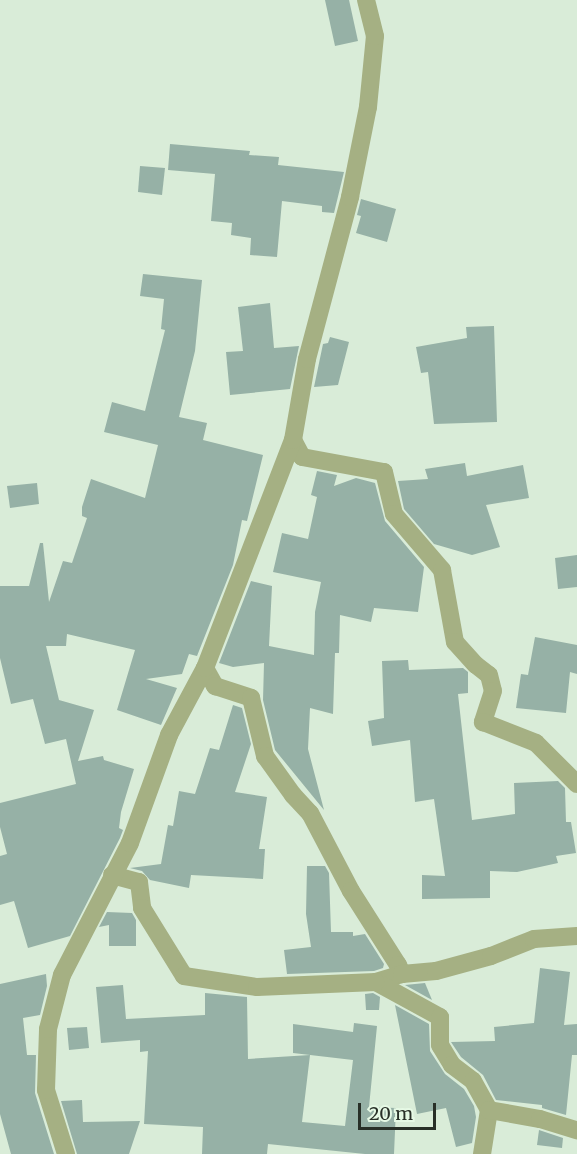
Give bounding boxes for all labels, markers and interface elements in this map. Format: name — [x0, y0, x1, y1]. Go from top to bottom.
scale bar — [361, 1091, 439, 1129]
text: 20 m — [369, 1102, 413, 1125]

